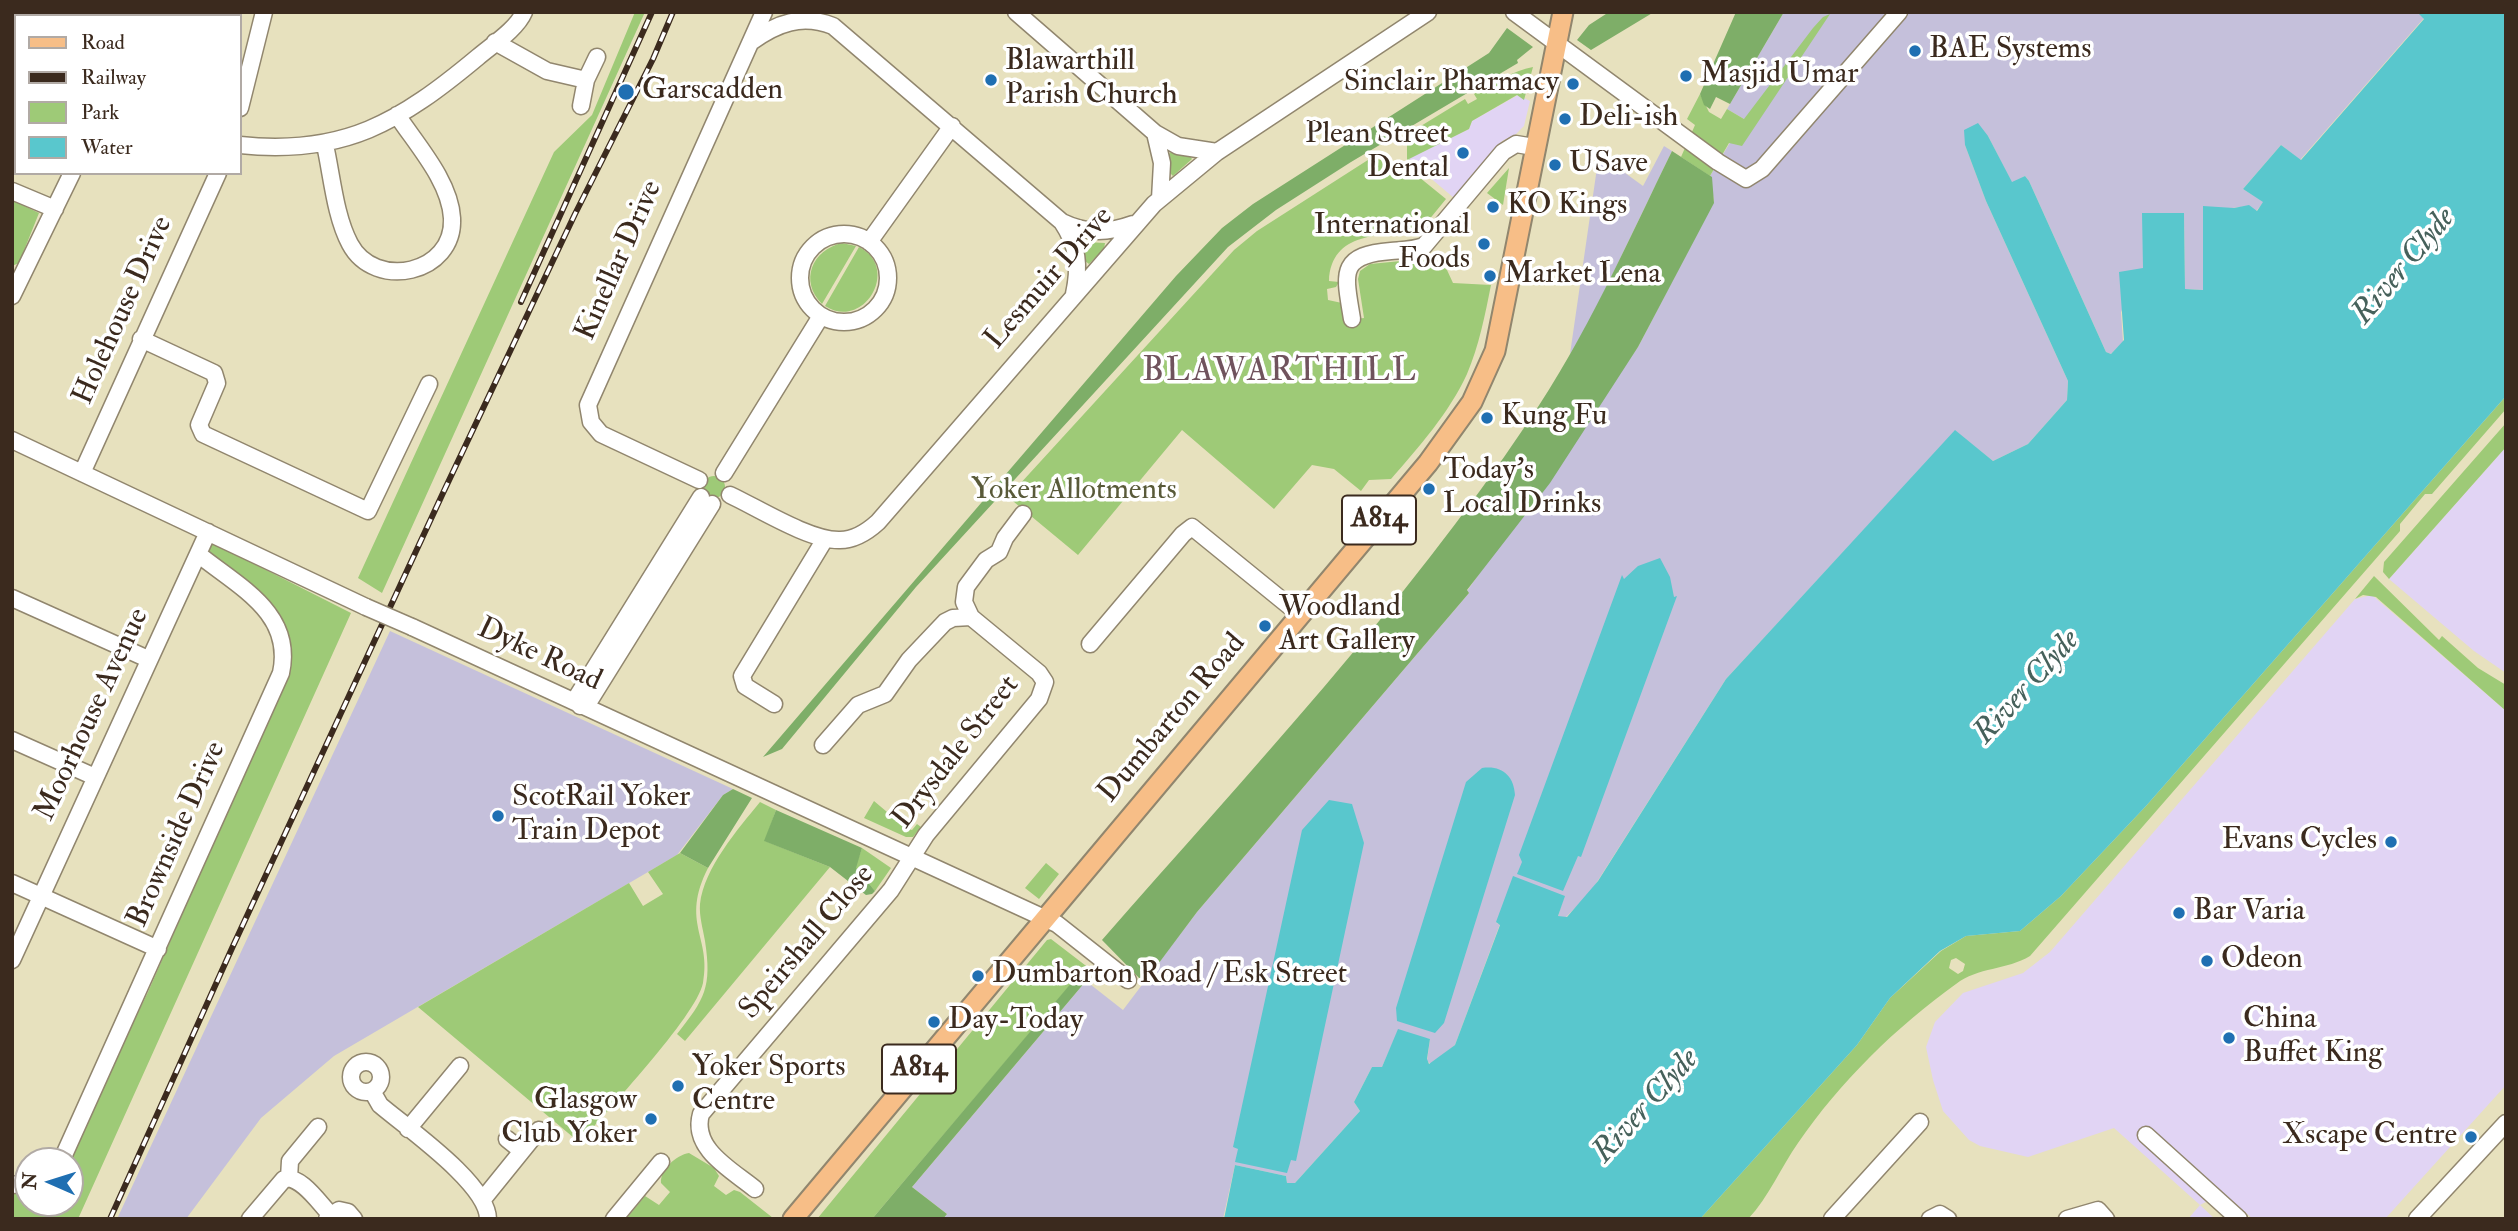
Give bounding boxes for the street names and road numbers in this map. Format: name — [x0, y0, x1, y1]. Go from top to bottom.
street label: Kinellar Drive — [569, 176, 671, 346]
street label: Lesmuir Drive — [978, 200, 1122, 358]
street label: Holehouse Drive — [66, 211, 182, 411]
road number: A814 — [1342, 496, 1416, 544]
street label: Moorhouse Avenue — [28, 603, 158, 827]
street label: Dyke Road — [471, 612, 607, 700]
street label: Dumbarton Road — [1092, 627, 1254, 811]
street label: Drysdale Street — [886, 669, 1028, 837]
street label: Brownside Drive — [121, 737, 235, 933]
street label: Speirshall Close — [733, 859, 883, 1027]
road number: A814 — [882, 1044, 956, 1094]

